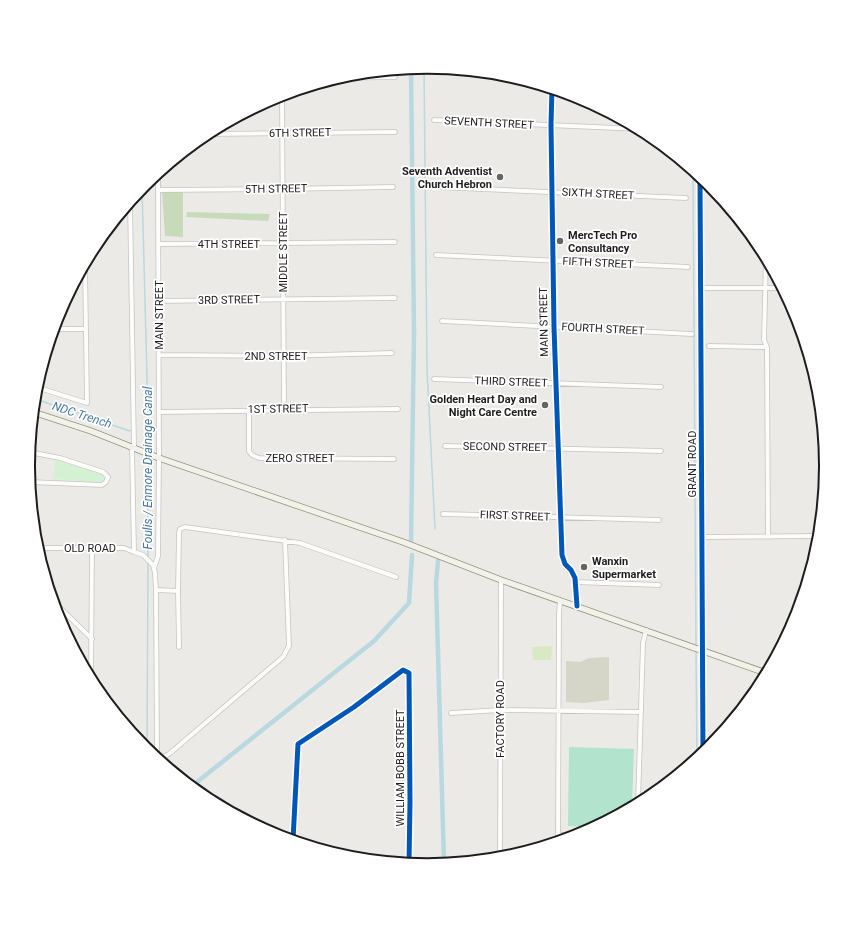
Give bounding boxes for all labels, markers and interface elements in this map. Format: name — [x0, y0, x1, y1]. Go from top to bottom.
street label: SEVENTH STREET — [444, 114, 535, 132]
street label: 6TH STREET — [269, 126, 332, 140]
place label: Seventh Adventist Church Hebron — [402, 165, 492, 191]
marker: Seventh Adventist Church Hebron — [495, 172, 505, 182]
street label: 5TH STREET — [245, 182, 308, 196]
street label: SIXTH STREET — [561, 186, 635, 202]
street label: MIDDLE STREET — [277, 211, 290, 293]
place label: MercTech Pro Consultancy — [568, 229, 637, 255]
marker: MercTech Pro Consultancy — [555, 236, 565, 246]
street label: 4TH STREET — [198, 238, 261, 251]
street label: FIFTH STREET — [562, 255, 634, 271]
street label: MAIN STREET — [153, 280, 166, 350]
street label: MAIN STREET — [537, 287, 551, 357]
street label: 3RD STREET — [198, 293, 261, 307]
street label: FOURTH STREET — [561, 320, 645, 338]
street label: 2ND STREET — [244, 350, 308, 363]
street label: THIRD STREET — [474, 374, 548, 390]
water label: Foulis / Enmore Drainage Canal — [141, 386, 155, 550]
place label: Golden Heart Day and Night Care Centre — [430, 393, 537, 419]
water label: NDC Trench — [51, 399, 113, 431]
marker: Golden Heart Day and Night Care Centre — [540, 400, 550, 410]
street label: 1ST STREET — [247, 402, 309, 416]
street label: GRANT ROAD — [686, 431, 699, 497]
street label: SECOND STREET — [463, 440, 548, 454]
street label: ZERO STREET — [266, 452, 335, 465]
street label: FIRST STREET — [480, 508, 551, 524]
street label: OLD ROAD — [64, 542, 116, 555]
place label: Wanxin Supermarket — [592, 555, 656, 581]
marker: Wanxin Supermarket — [579, 562, 589, 572]
street label: FACTORY ROAD — [494, 680, 507, 758]
street label: WILLIAM BOBB STREET — [394, 709, 407, 827]

